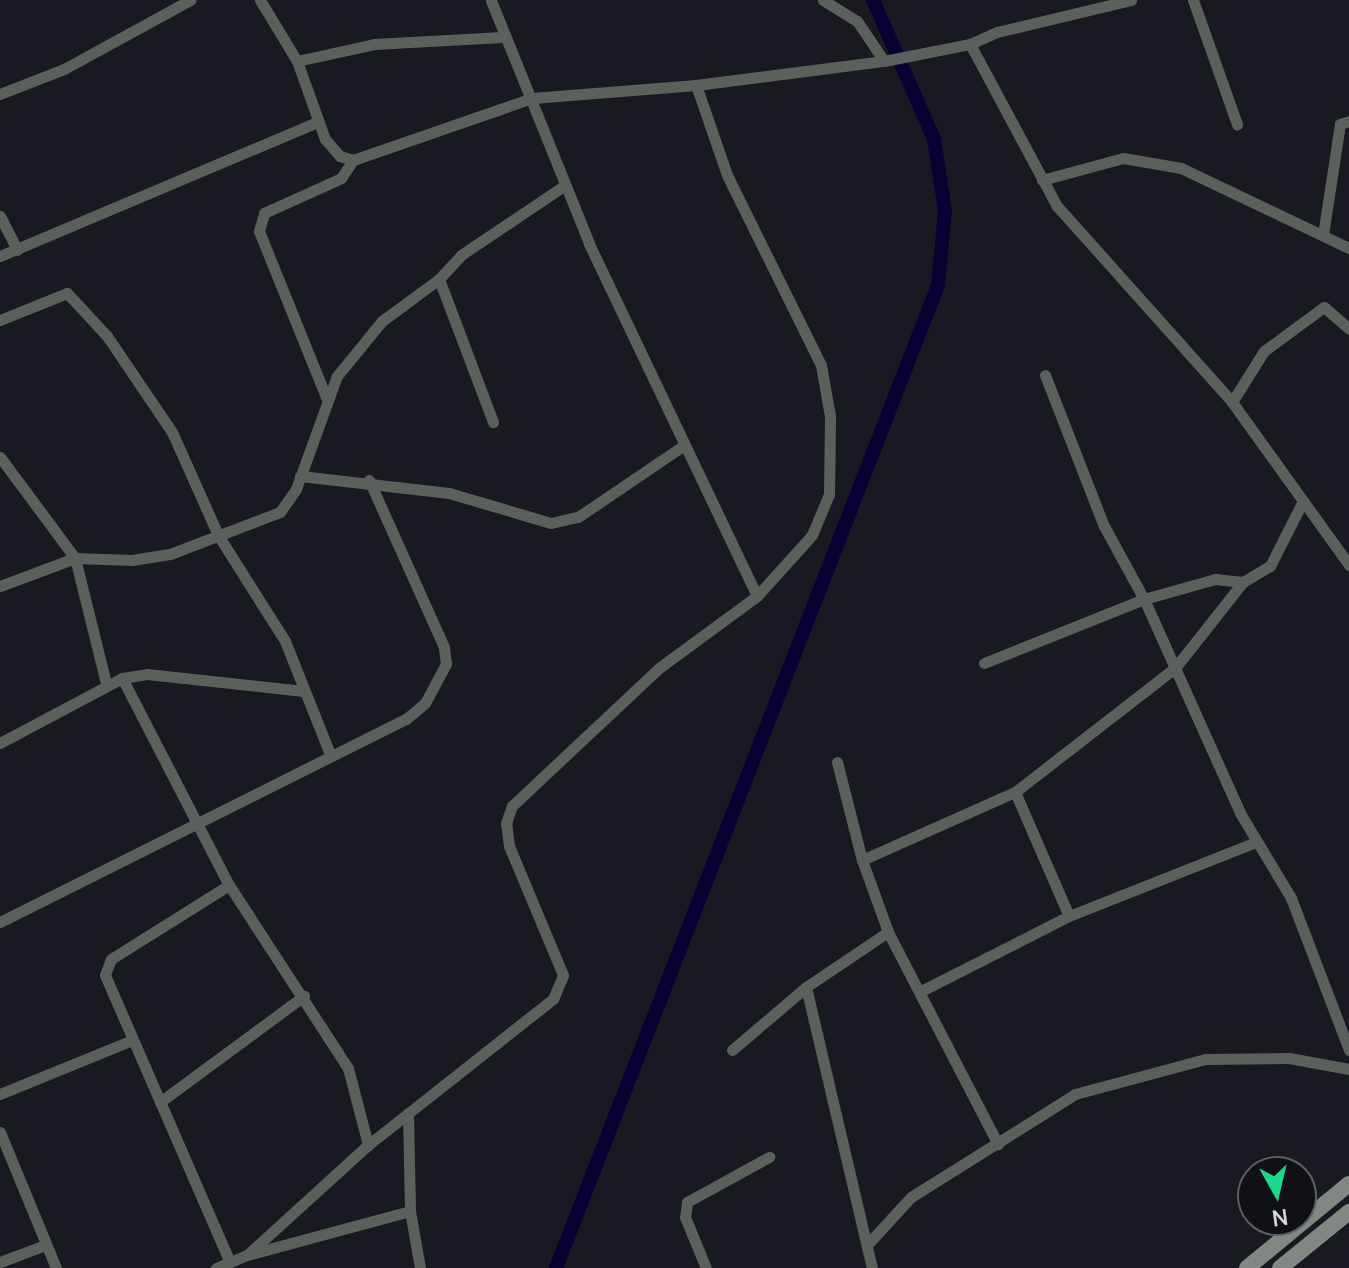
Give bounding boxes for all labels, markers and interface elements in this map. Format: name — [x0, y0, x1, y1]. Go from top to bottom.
north arrow — [1237, 1156, 1317, 1236]
text: N — [1270, 1202, 1290, 1234]

